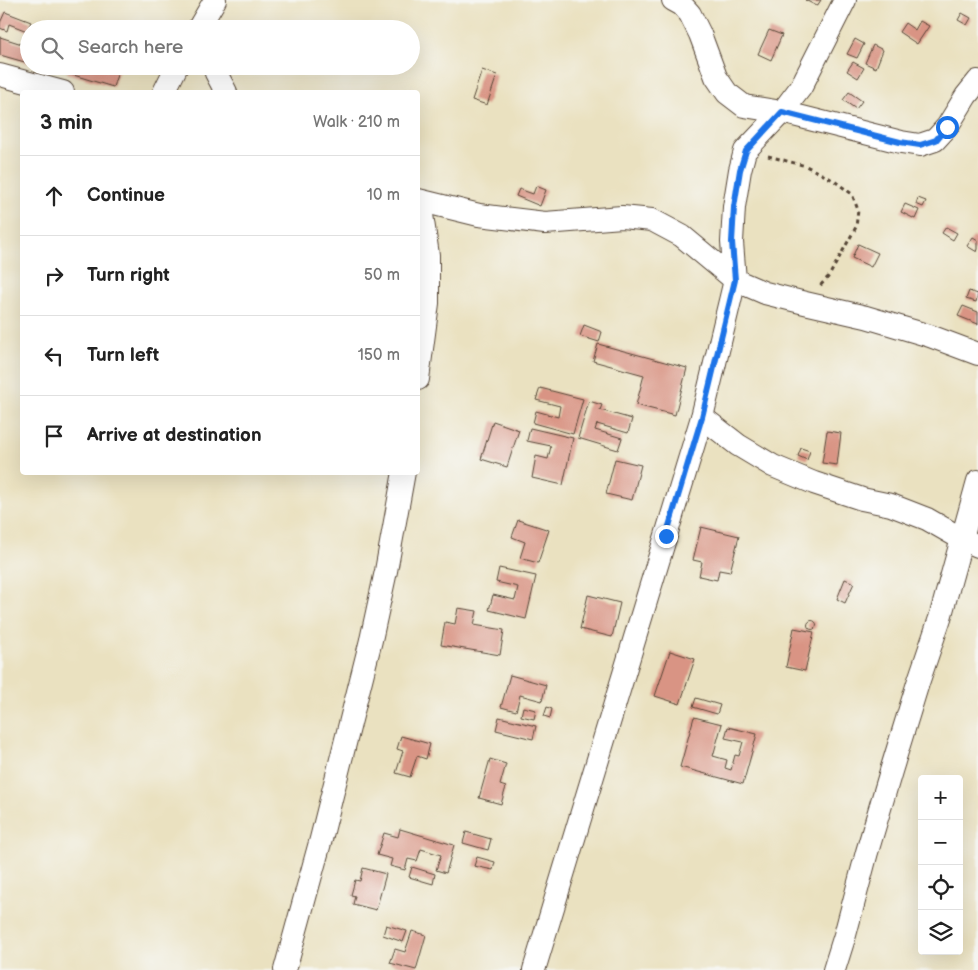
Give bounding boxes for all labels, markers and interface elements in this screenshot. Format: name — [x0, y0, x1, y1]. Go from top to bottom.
search box — [20, 20, 420, 75]
icon: search — [38, 34, 66, 62]
text: Search here — [78, 36, 183, 59]
text: 3 min — [40, 110, 93, 135]
text: Walk · 210 m — [313, 113, 400, 132]
route start — [936, 116, 959, 139]
icon: ahead — [40, 182, 68, 210]
text: Continue — [87, 184, 165, 207]
text: 10 m — [367, 186, 400, 205]
icon: right — [40, 262, 68, 290]
text: Turn right — [87, 264, 170, 287]
text: 50 m — [364, 266, 400, 285]
icon: left — [40, 342, 68, 370]
text: Turn left — [87, 344, 159, 367]
text: 150 m — [358, 346, 400, 365]
icon: arrive — [40, 422, 68, 450]
text: Arrive at destination — [87, 424, 262, 447]
route end — [655, 525, 678, 548]
map controls — [918, 775, 963, 955]
button: + — [918, 775, 963, 820]
button: − — [918, 820, 963, 865]
button: locate — [918, 865, 963, 910]
button: layers — [918, 910, 963, 955]

